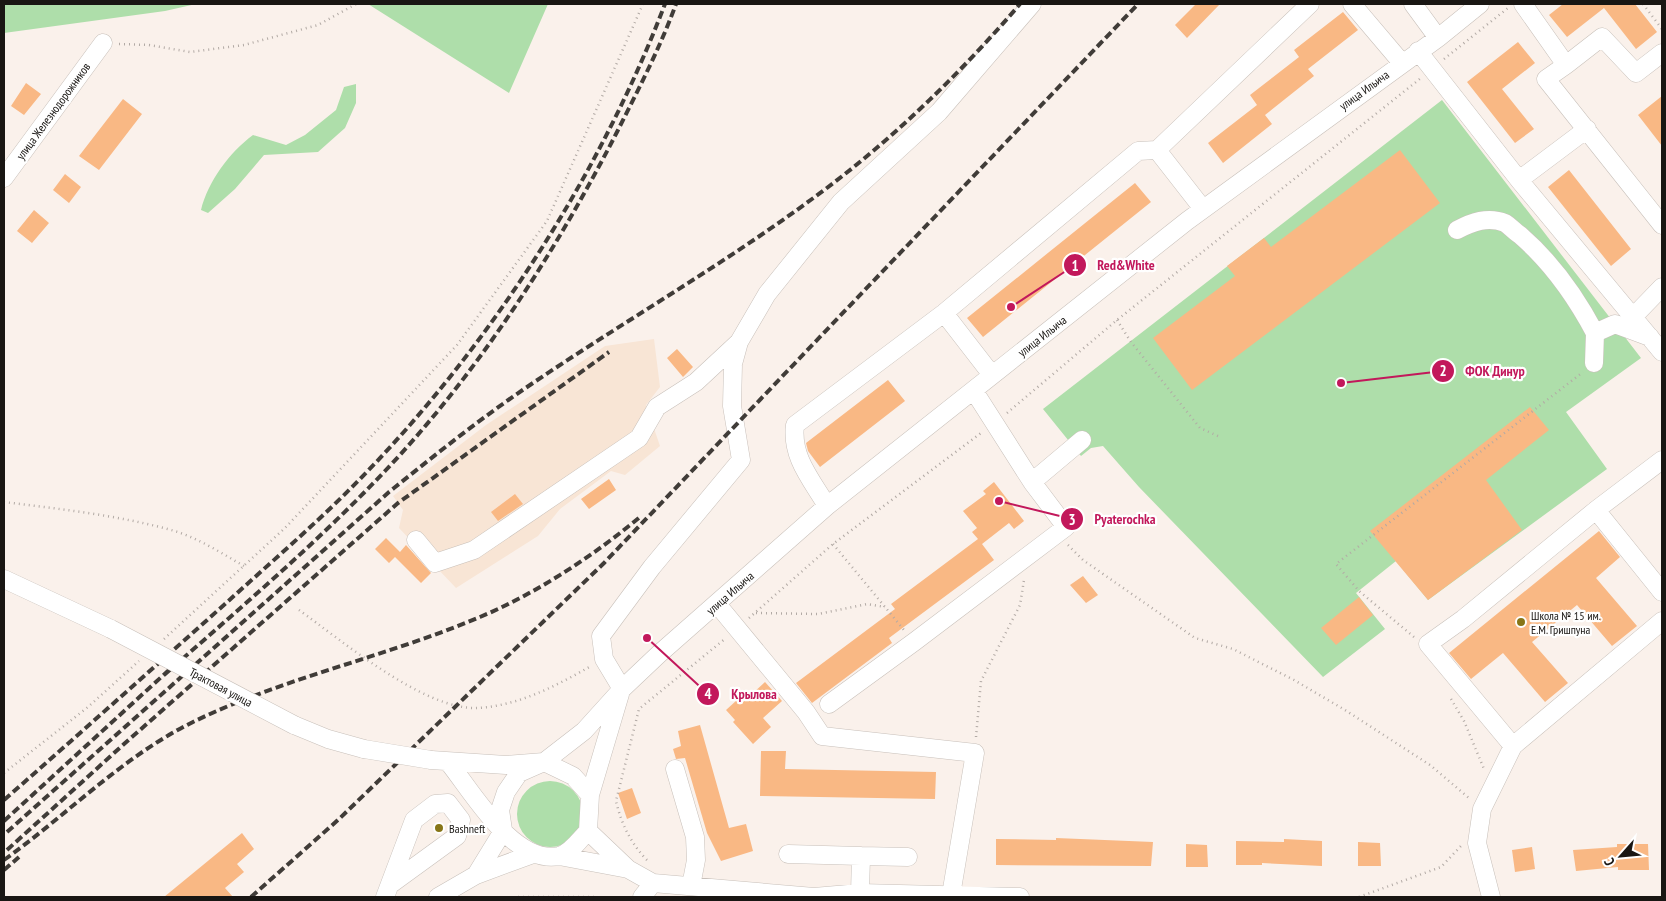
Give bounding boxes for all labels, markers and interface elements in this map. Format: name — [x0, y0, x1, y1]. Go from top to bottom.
street label: улица Железнодорожников — [13, 59, 93, 162]
street label: улица Ильича — [1336, 67, 1392, 113]
callout: Red&White — [1063, 251, 1165, 280]
text: 1 — [1071, 256, 1079, 275]
text: Red&White — [1097, 256, 1155, 274]
street label: улица Ильича — [1015, 312, 1070, 360]
callout: ФОК Динур — [1430, 357, 1535, 386]
text: 2 — [1439, 361, 1447, 380]
text: ФОК Динур — [1465, 362, 1525, 380]
callout: Pyaterochka — [1059, 505, 1166, 534]
text: 3 — [1068, 510, 1076, 529]
text: Pyaterochka — [1094, 510, 1156, 528]
street label: улица Ильича — [703, 568, 757, 618]
place label: Школа № 15 им. Е.М. Гришпуна — [1531, 608, 1601, 637]
marker: Школа № 15 им. Е.М. Гришпуна — [1515, 616, 1527, 628]
street label: Трактовая улица — [187, 664, 255, 710]
callout: Крылова — [696, 679, 787, 708]
text: 4 — [704, 684, 712, 703]
text: Крылова — [731, 685, 777, 703]
place label: Bashneft — [449, 821, 486, 836]
marker: Bashneft — [433, 822, 445, 834]
north arrow — [1596, 831, 1646, 881]
text: С — [1600, 854, 1619, 869]

